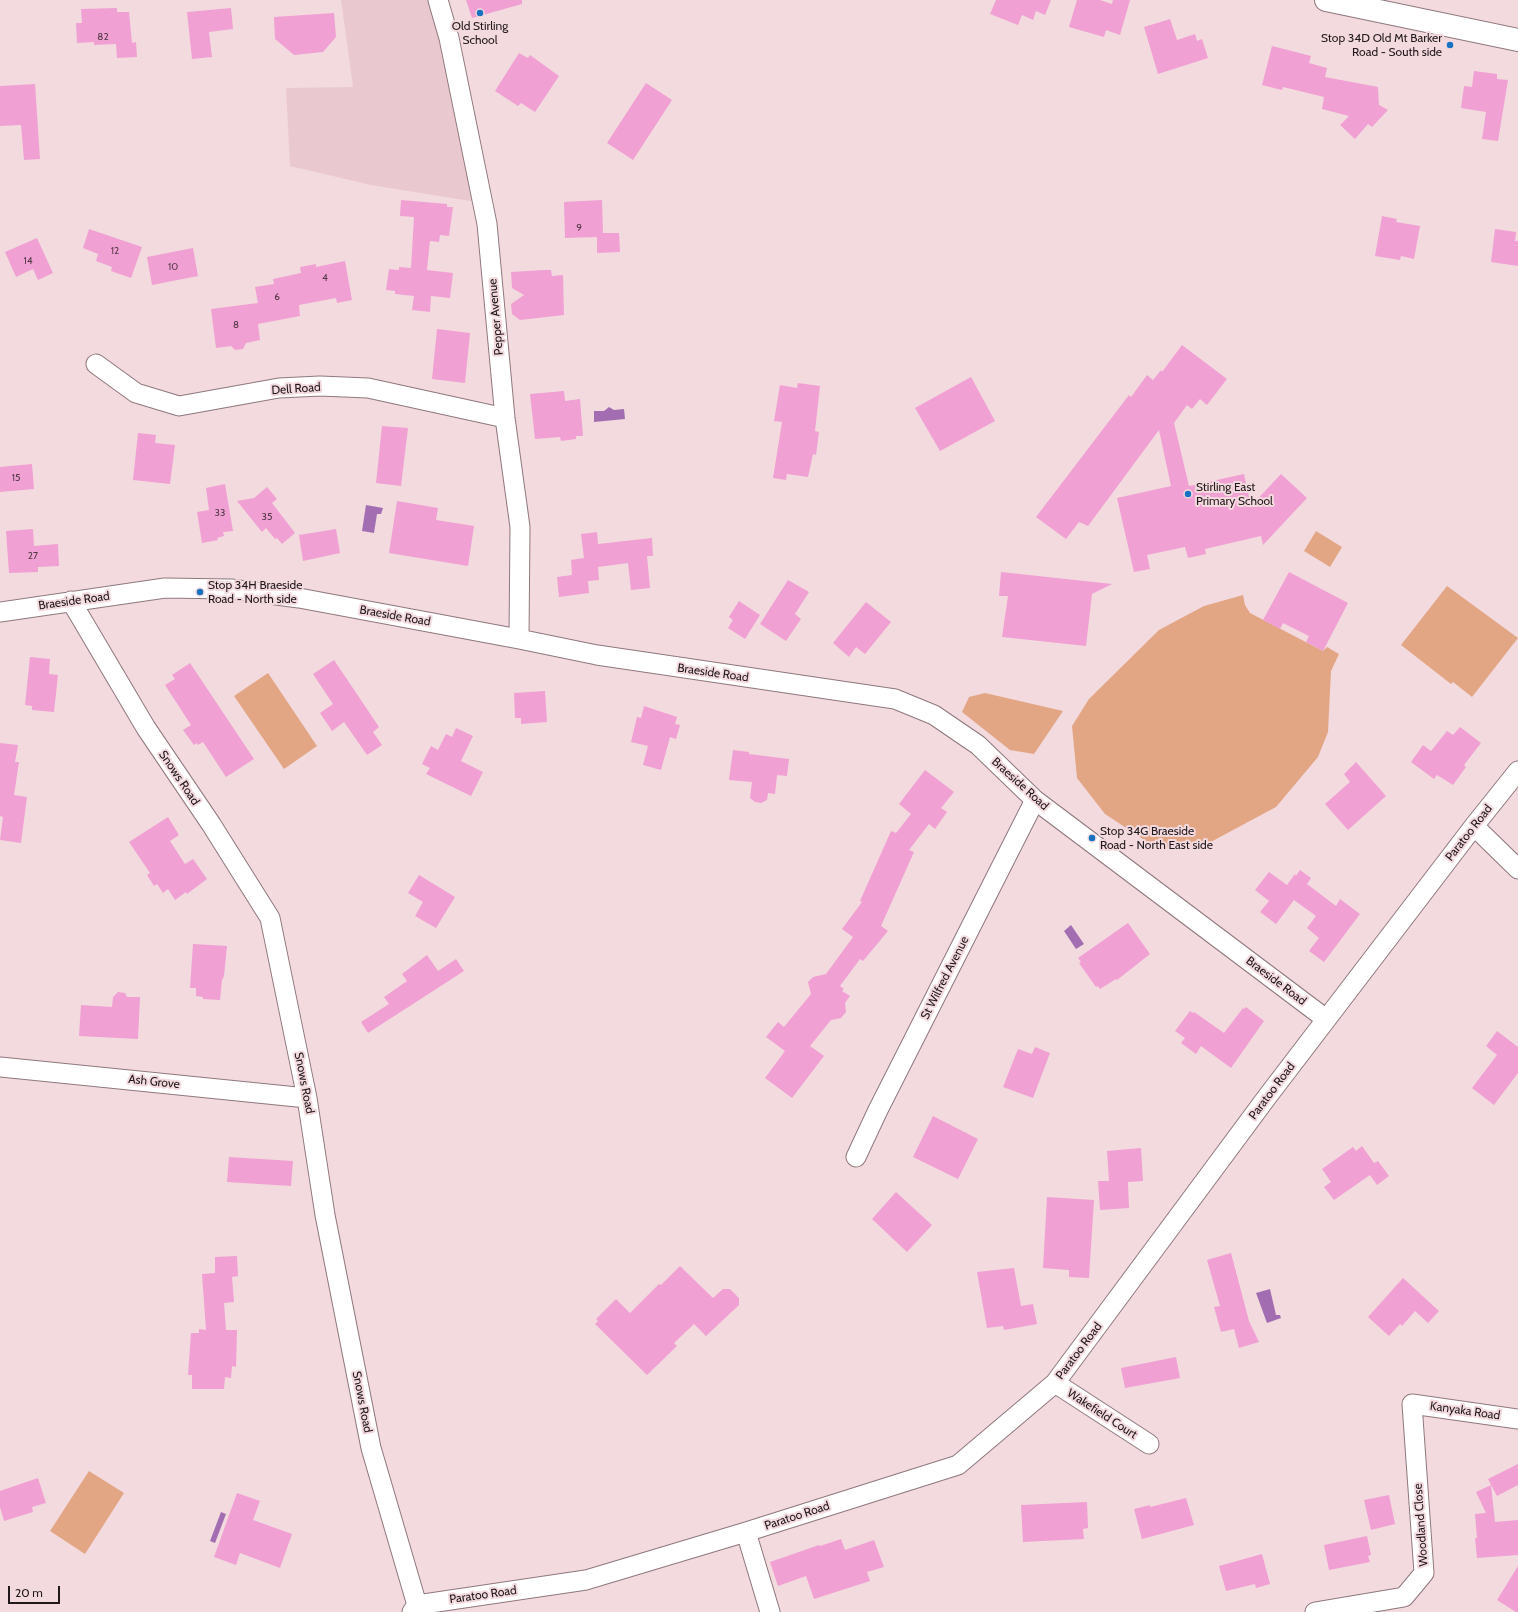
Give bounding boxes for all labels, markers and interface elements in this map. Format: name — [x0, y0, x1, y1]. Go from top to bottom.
marker: Old Stirling School — [475, 8, 485, 18]
place label: Old Stirling School — [452, 19, 508, 47]
house number: 82 — [97, 31, 109, 43]
place label: Stop 34D Old Mt Barker Road - South side — [1321, 31, 1442, 59]
marker: Stop 34D Old Mt Barker Road - South side — [1445, 40, 1455, 50]
house number: 9 — [576, 222, 582, 234]
house number: 12 — [111, 245, 119, 257]
house number: 14 — [23, 255, 33, 267]
house number: 10 — [168, 261, 178, 273]
house number: 4 — [322, 272, 328, 284]
street label: Pepper Avenue — [485, 278, 507, 356]
house number: 6 — [274, 291, 280, 303]
house number: 8 — [233, 319, 239, 331]
street label: Dell Road — [271, 380, 321, 398]
house number: 15 — [12, 472, 20, 484]
place label: Stirling East Primary School — [1196, 480, 1273, 508]
marker: Stirling East Primary School — [1183, 489, 1193, 499]
house number: 33 — [215, 507, 225, 519]
house number: 35 — [262, 511, 272, 523]
house number: 27 — [28, 550, 38, 562]
place label: Stop 34H Braeside Road - North side — [208, 578, 302, 606]
marker: Stop 34H Braeside Road - North side — [195, 587, 205, 597]
street label: Braeside Road — [37, 589, 111, 613]
street label: Braeside Road — [358, 603, 432, 629]
street label: Braeside Road — [676, 661, 750, 685]
street label: Snows Road — [156, 748, 202, 808]
street label: Braeside Road — [989, 755, 1051, 813]
street label: Paratoo Road — [1442, 802, 1496, 864]
place label: Stop 34G Braeside Road - North East side — [1100, 824, 1213, 852]
marker: Stop 34G Braeside Road - North East side — [1087, 833, 1097, 843]
street label: St Wilfred Avenue — [918, 934, 972, 1022]
street label: Braeside Road — [1243, 954, 1309, 1008]
street label: Snows Road — [291, 1051, 317, 1115]
street label: Paratoo Road — [1246, 1060, 1298, 1122]
street label: Ash Grove — [128, 1072, 180, 1092]
street label: Paratoo Road — [1053, 1320, 1105, 1382]
street label: Snows Road — [349, 1370, 375, 1434]
street label: Wakefield Court — [1064, 1386, 1140, 1442]
street label: Kanyaka Road — [1429, 1399, 1501, 1423]
street label: Woodland Close — [1411, 1483, 1431, 1567]
street label: Paratoo Road — [763, 1499, 831, 1533]
scale bar — [10, 1578, 62, 1604]
street label: Paratoo Road — [448, 1583, 518, 1607]
text: 20 m — [15, 1585, 43, 1600]

